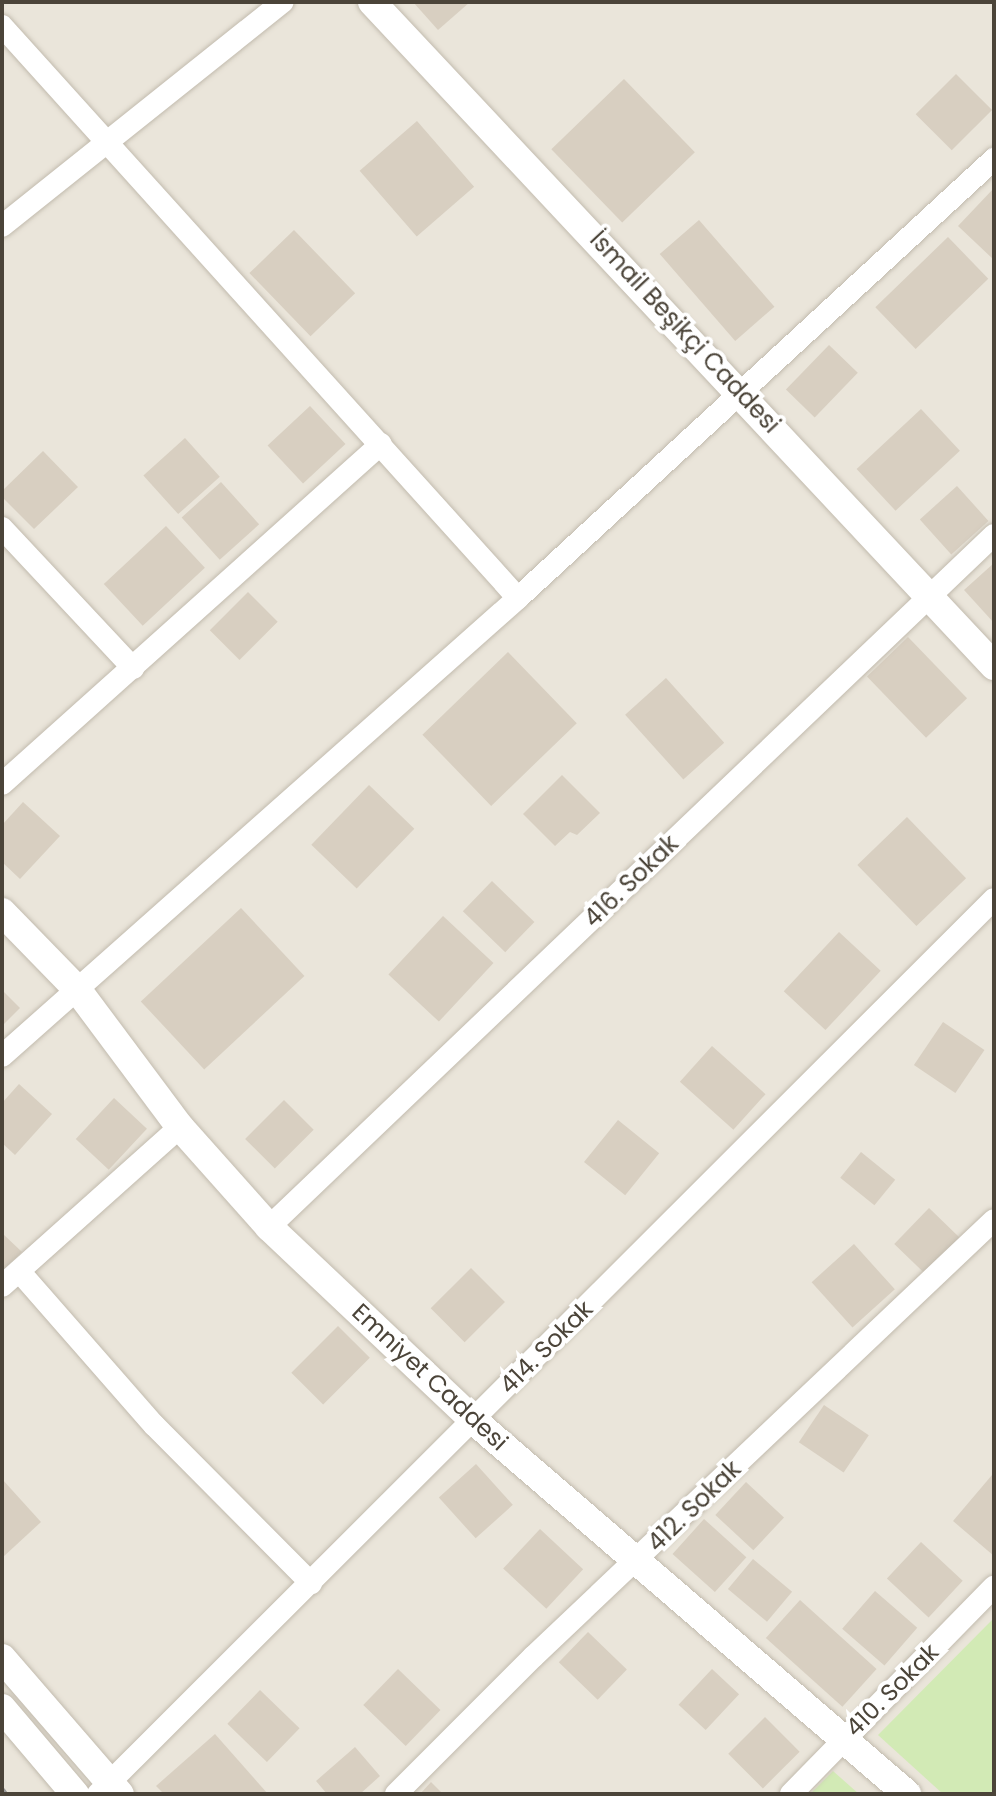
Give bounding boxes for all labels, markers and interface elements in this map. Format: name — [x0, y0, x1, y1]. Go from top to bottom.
street label: İsmail Beşikçi Caddesi — [584, 225, 786, 439]
street label: 416. Sokak — [578, 829, 684, 933]
street label: 414. Sokak — [493, 1294, 599, 1400]
street label: Emniyet Caddesi — [346, 1297, 514, 1457]
street label: 412. Sokak — [641, 1455, 747, 1557]
street label: 410. Sokak — [840, 1638, 944, 1742]

